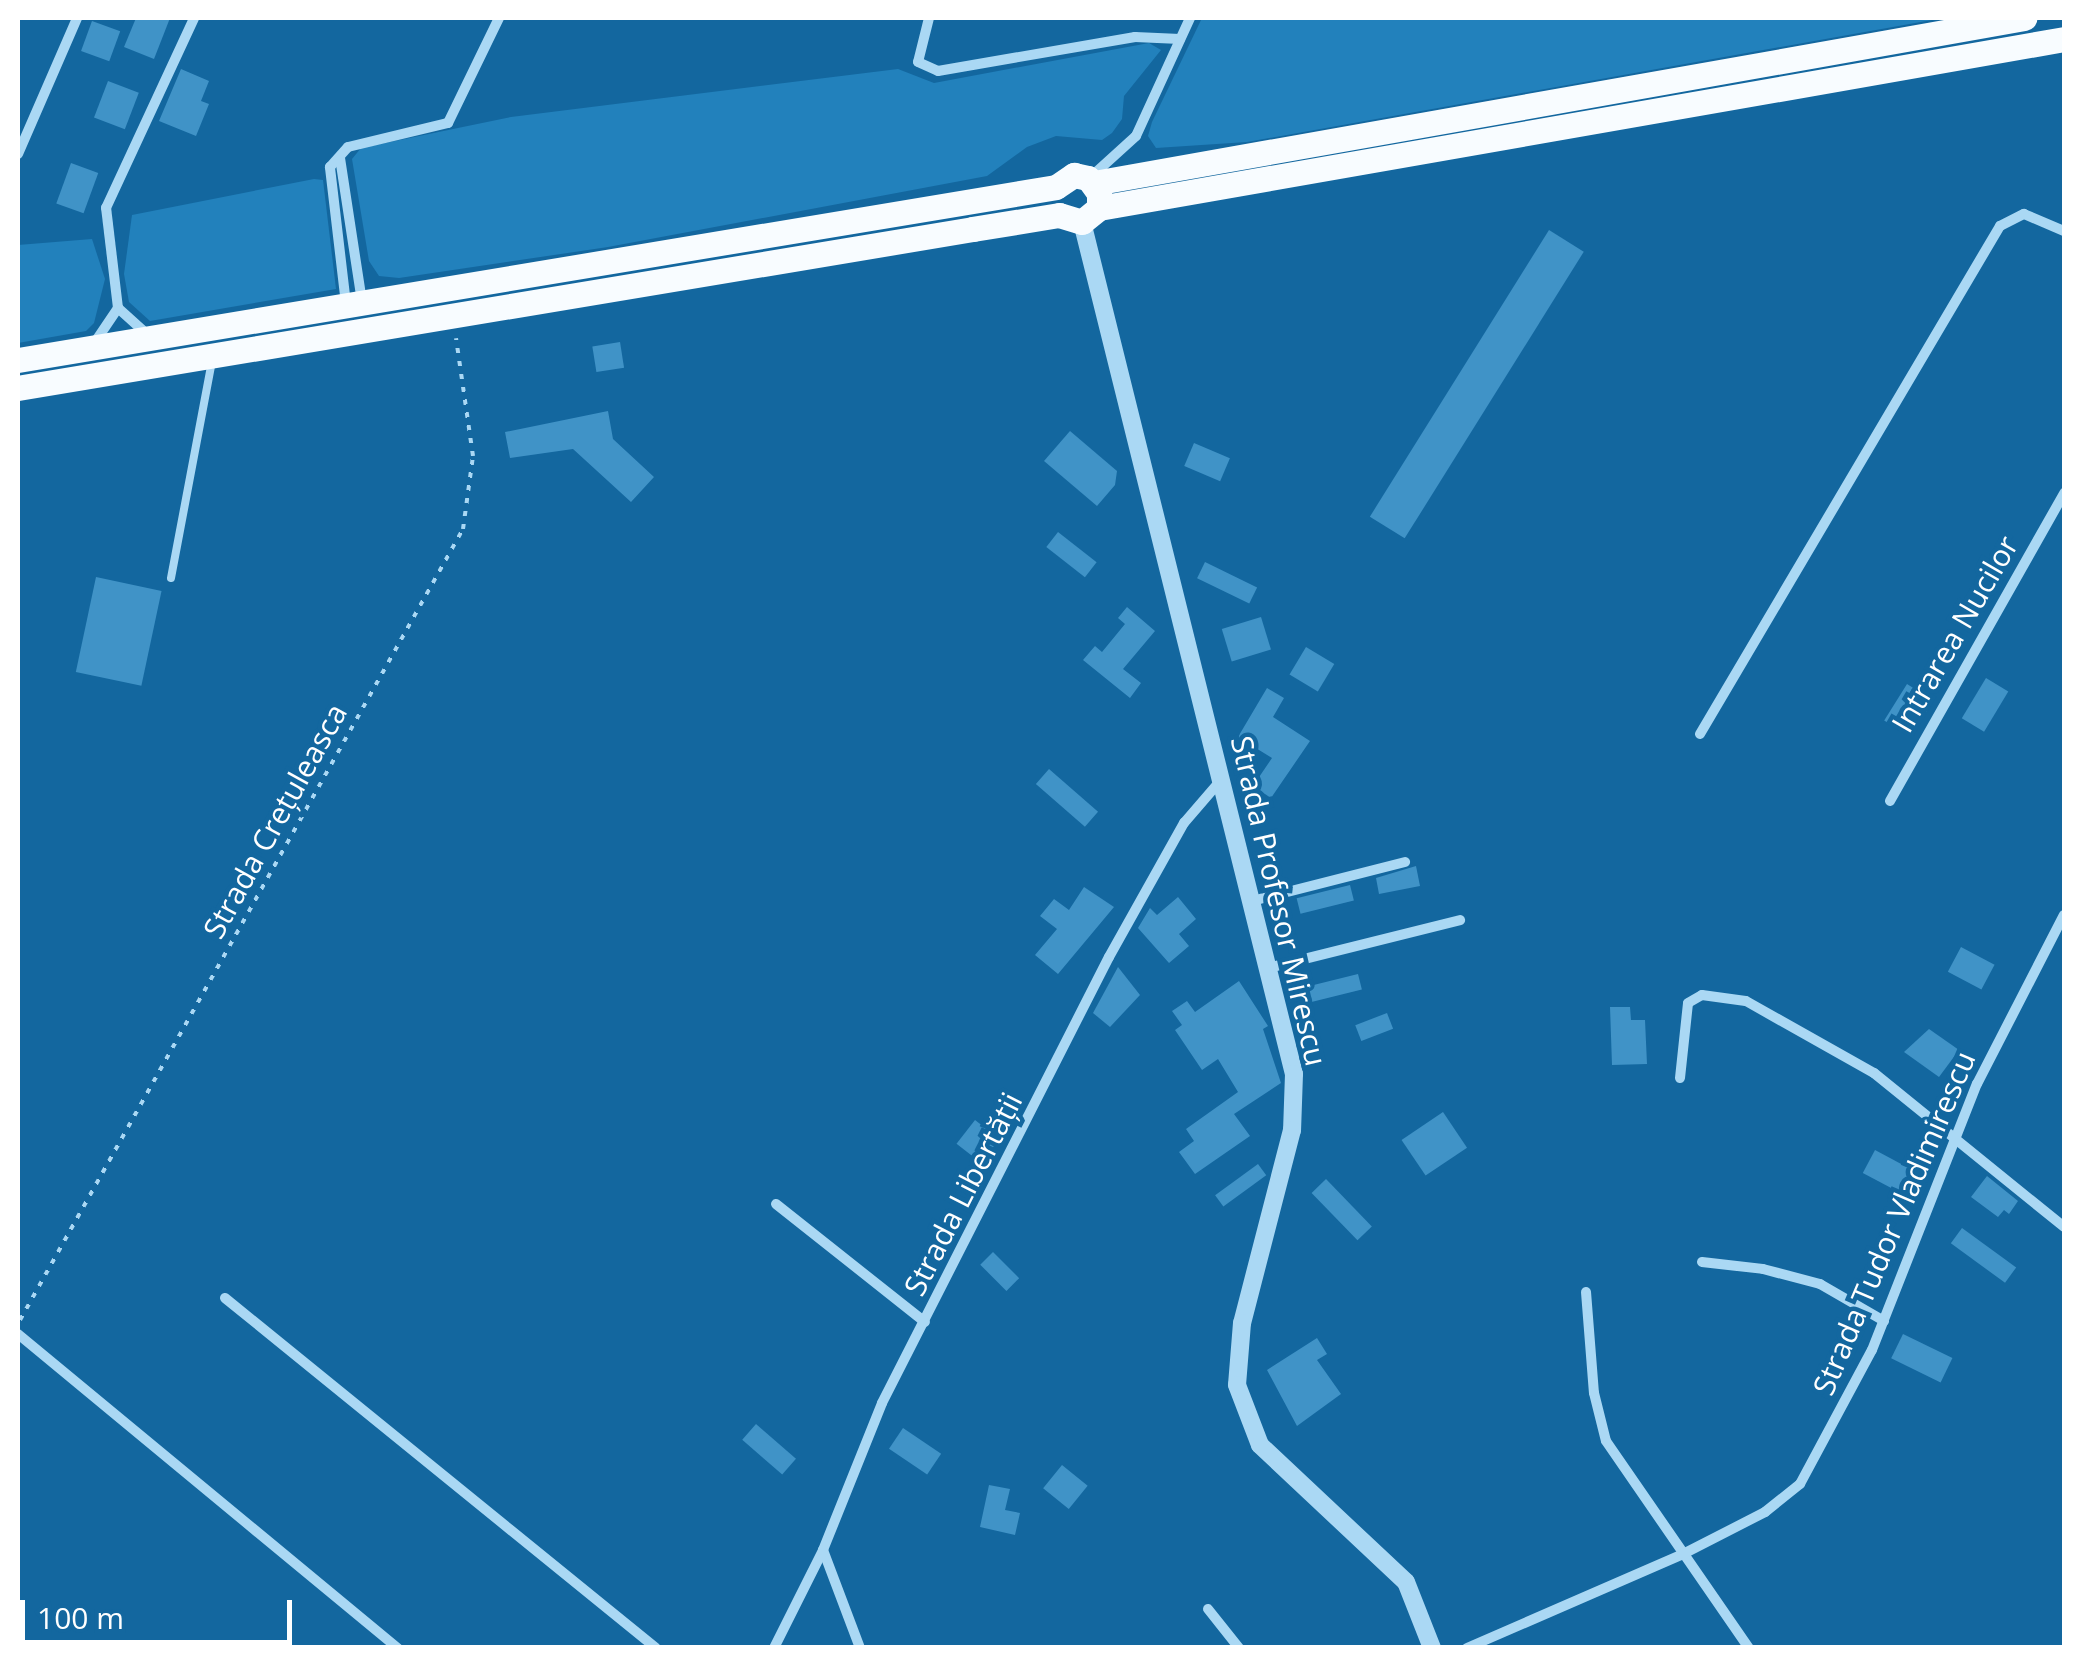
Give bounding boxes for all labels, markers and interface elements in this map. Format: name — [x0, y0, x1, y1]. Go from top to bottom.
street label: Intrarea Nucilor — [1884, 529, 2026, 739]
street label: Strada Crețuleasca — [196, 698, 354, 944]
street label: Strada Profesor Mirescu — [1224, 733, 1334, 1069]
street label: Strada Tudor Vladimirescu — [1805, 1046, 1983, 1400]
street label: Strada Libertății — [896, 1087, 1030, 1301]
scale bar — [25, 1580, 298, 1642]
text: 100 m — [37, 1597, 124, 1638]

